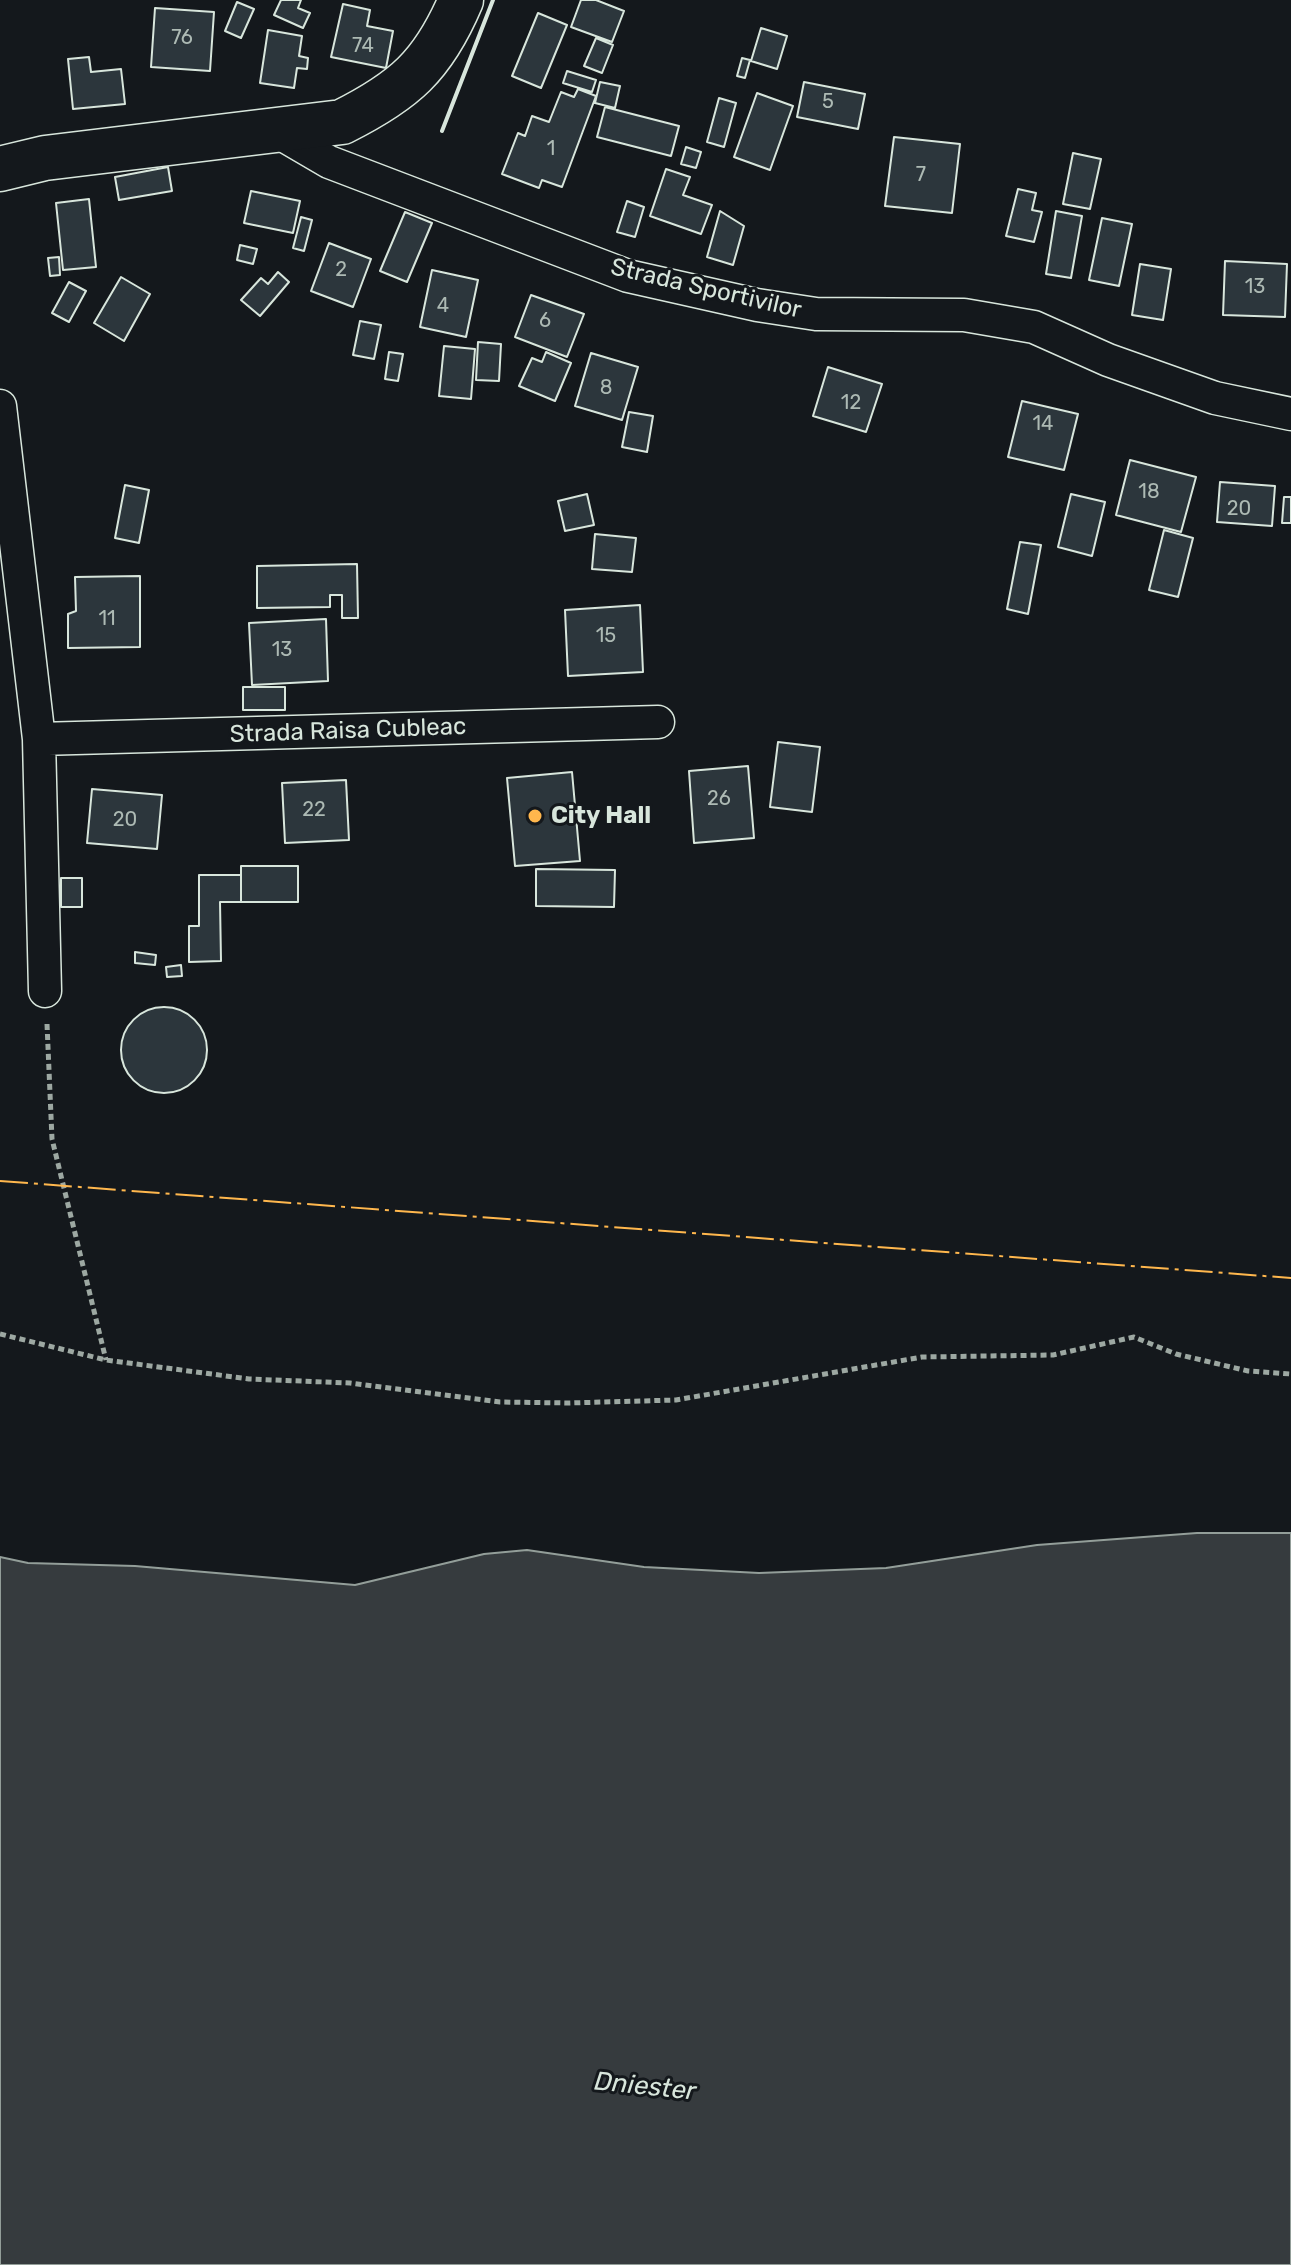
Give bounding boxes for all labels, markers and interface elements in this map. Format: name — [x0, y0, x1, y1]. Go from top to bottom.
house number: 76 — [171, 26, 193, 50]
house number: 74 — [352, 34, 374, 58]
house number: 5 — [822, 90, 834, 114]
house number: 1 — [547, 137, 555, 161]
house number: 7 — [916, 163, 926, 187]
street label: Strada Sportivilor — [608, 253, 804, 325]
house number: 2 — [335, 258, 347, 282]
house number: 13 — [1245, 275, 1265, 299]
house number: 4 — [437, 294, 449, 318]
house number: 6 — [539, 309, 551, 333]
house number: 8 — [600, 376, 612, 400]
house number: 12 — [841, 391, 861, 415]
house number: 14 — [1033, 412, 1053, 436]
house number: 18 — [1138, 480, 1160, 504]
house number: 20 — [1227, 497, 1251, 521]
house number: 11 — [98, 607, 116, 631]
house number: 15 — [596, 624, 616, 648]
house number: 13 — [272, 638, 292, 662]
street label: Strada Raisa Cubleac — [229, 712, 467, 750]
house number: 26 — [707, 787, 731, 811]
house number: 22 — [302, 798, 326, 822]
place label: City Hall — [551, 802, 651, 830]
marker: City Hall — [526, 807, 544, 825]
house number: 20 — [113, 808, 137, 832]
water label: Dniester — [593, 2066, 697, 2108]

